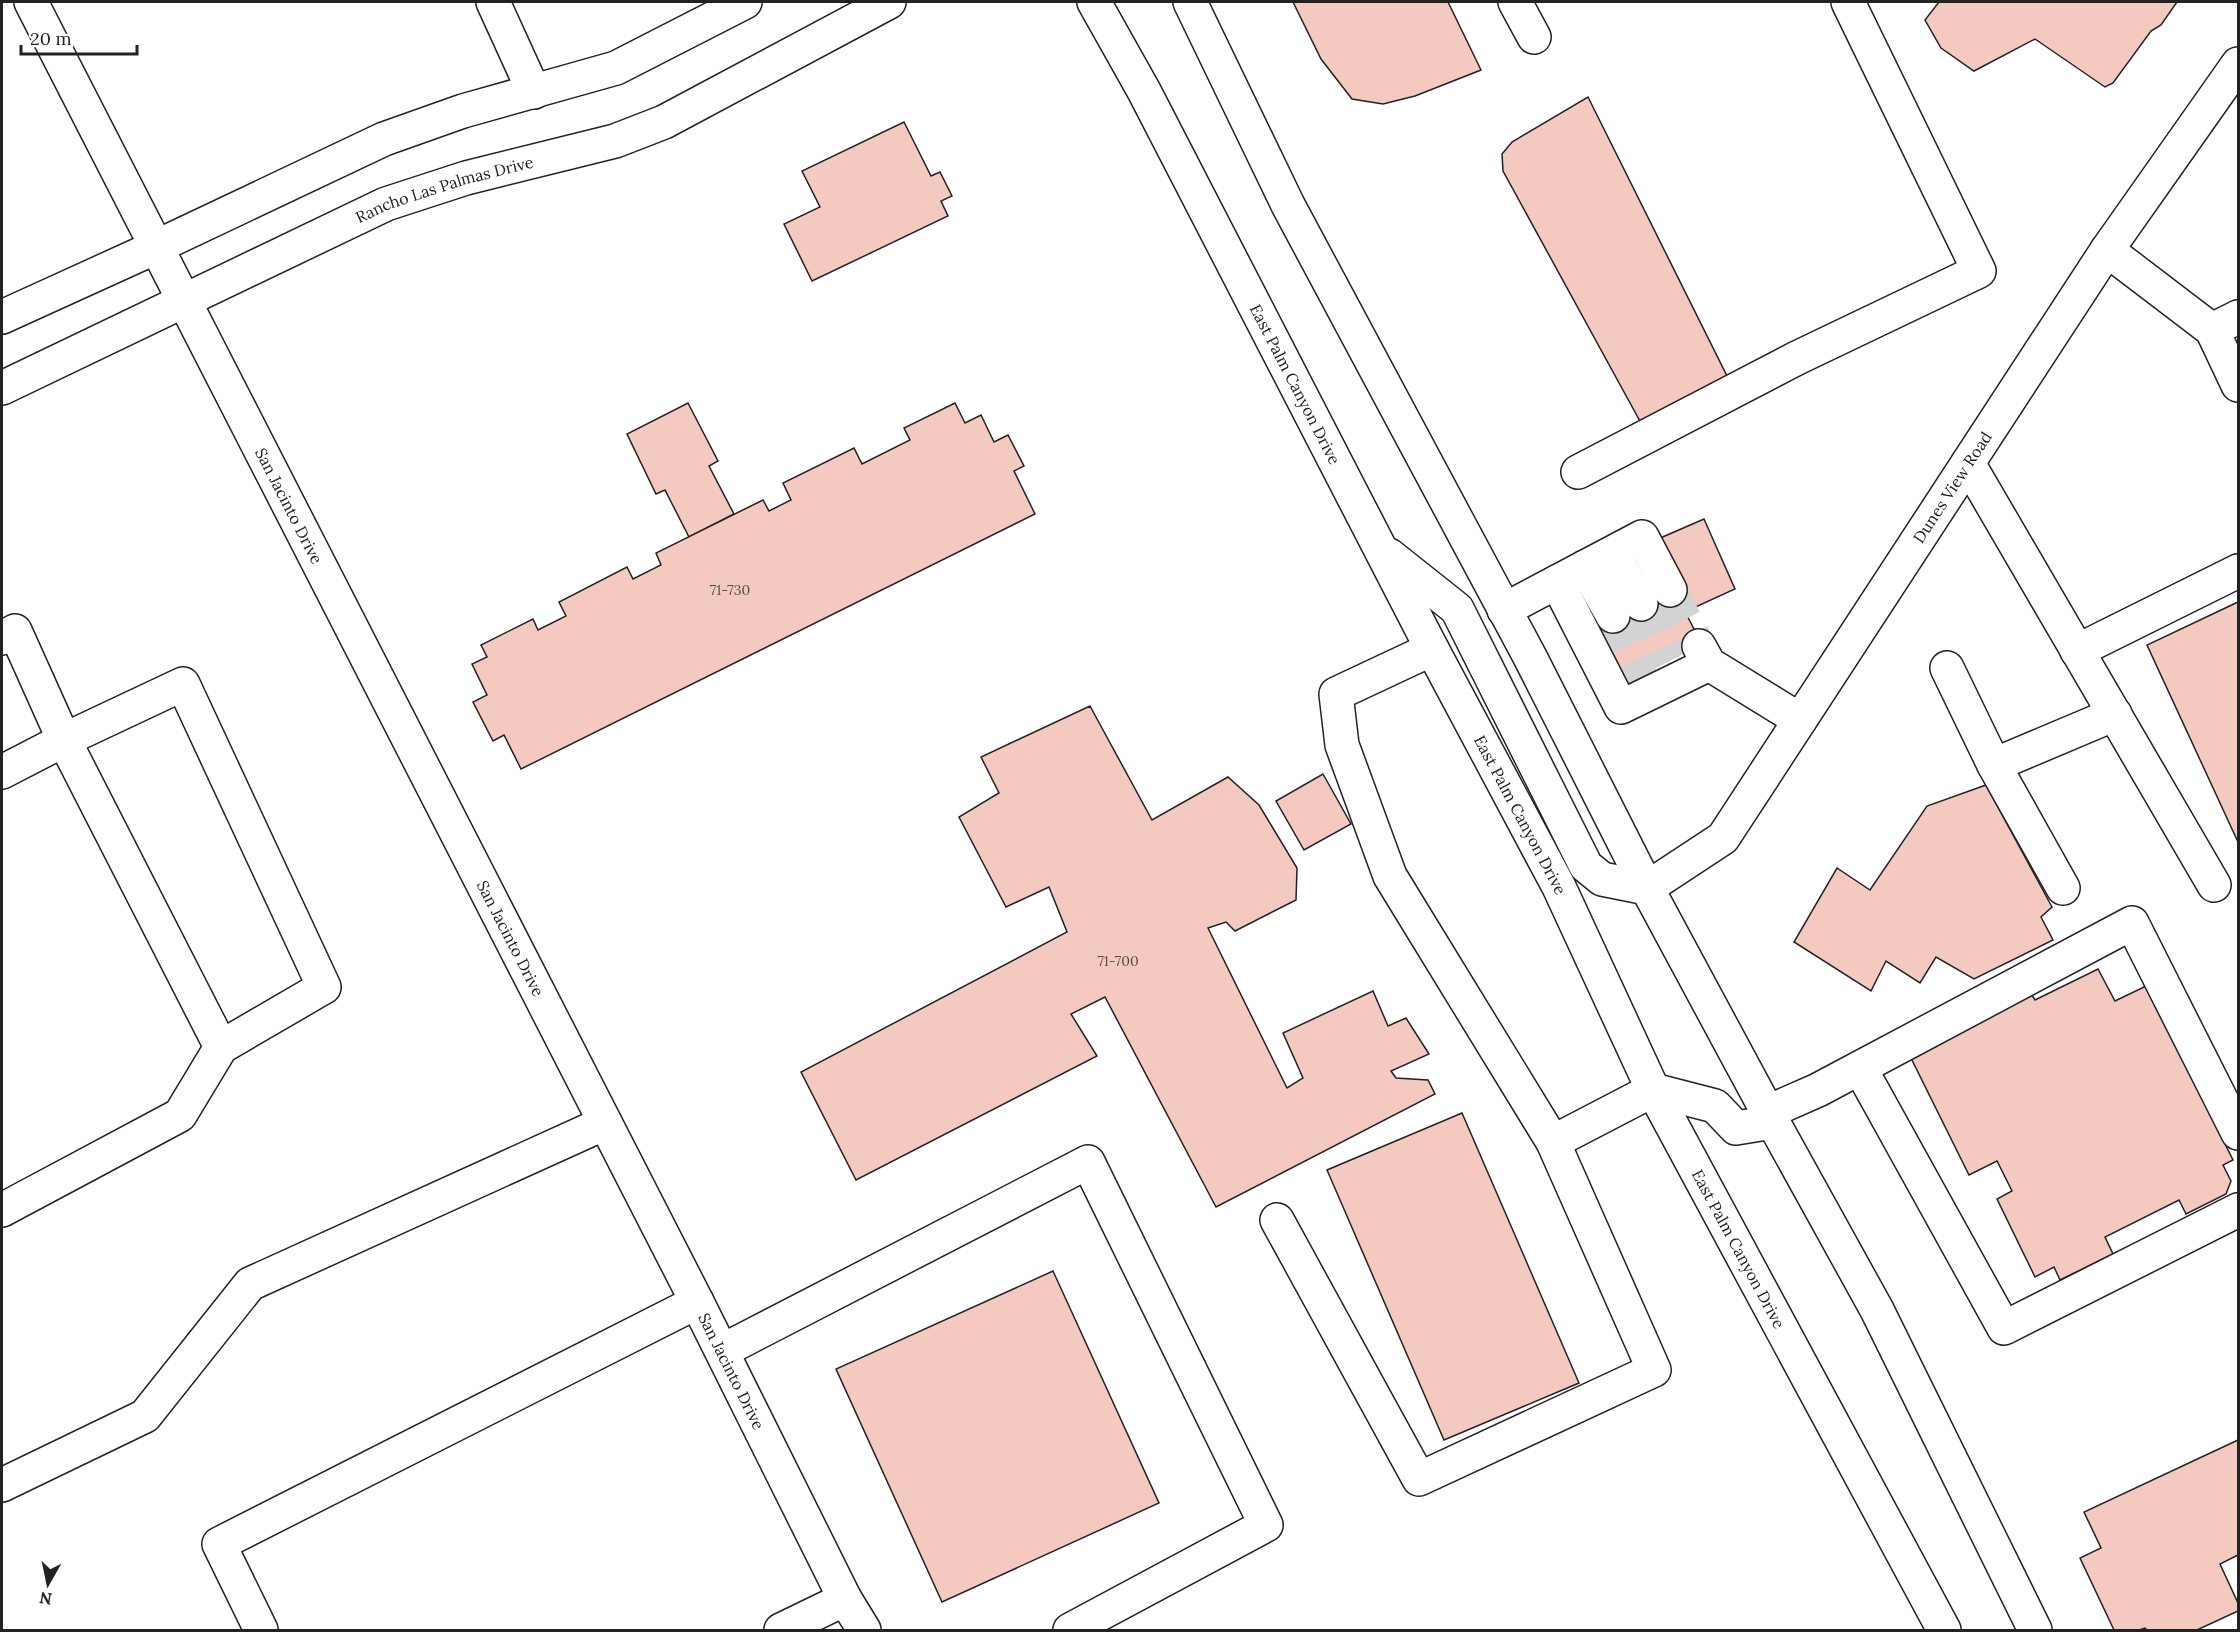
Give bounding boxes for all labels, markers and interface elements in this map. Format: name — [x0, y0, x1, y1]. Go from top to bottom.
scale bar — [21, 18, 136, 56]
text: 20 m — [30, 27, 72, 50]
street label: Rancho Las Palmas Drive — [352, 152, 536, 227]
street label: East Palm Canyon Drive — [1246, 301, 1345, 468]
street label: Dunes View Road — [1908, 427, 1996, 547]
street label: San Jacinto Drive — [251, 444, 327, 567]
house number: 71-730 — [710, 581, 750, 599]
street label: East Palm Canyon Drive — [1470, 732, 1571, 898]
street label: San Jacinto Drive — [473, 877, 549, 1000]
house number: 71-700 — [1097, 952, 1139, 970]
street label: East Palm Canyon Drive — [1688, 1166, 1790, 1332]
street label: San Jacinto Drive — [694, 1310, 769, 1433]
north arrow — [18, 1554, 78, 1614]
text: N — [38, 1588, 53, 1610]

